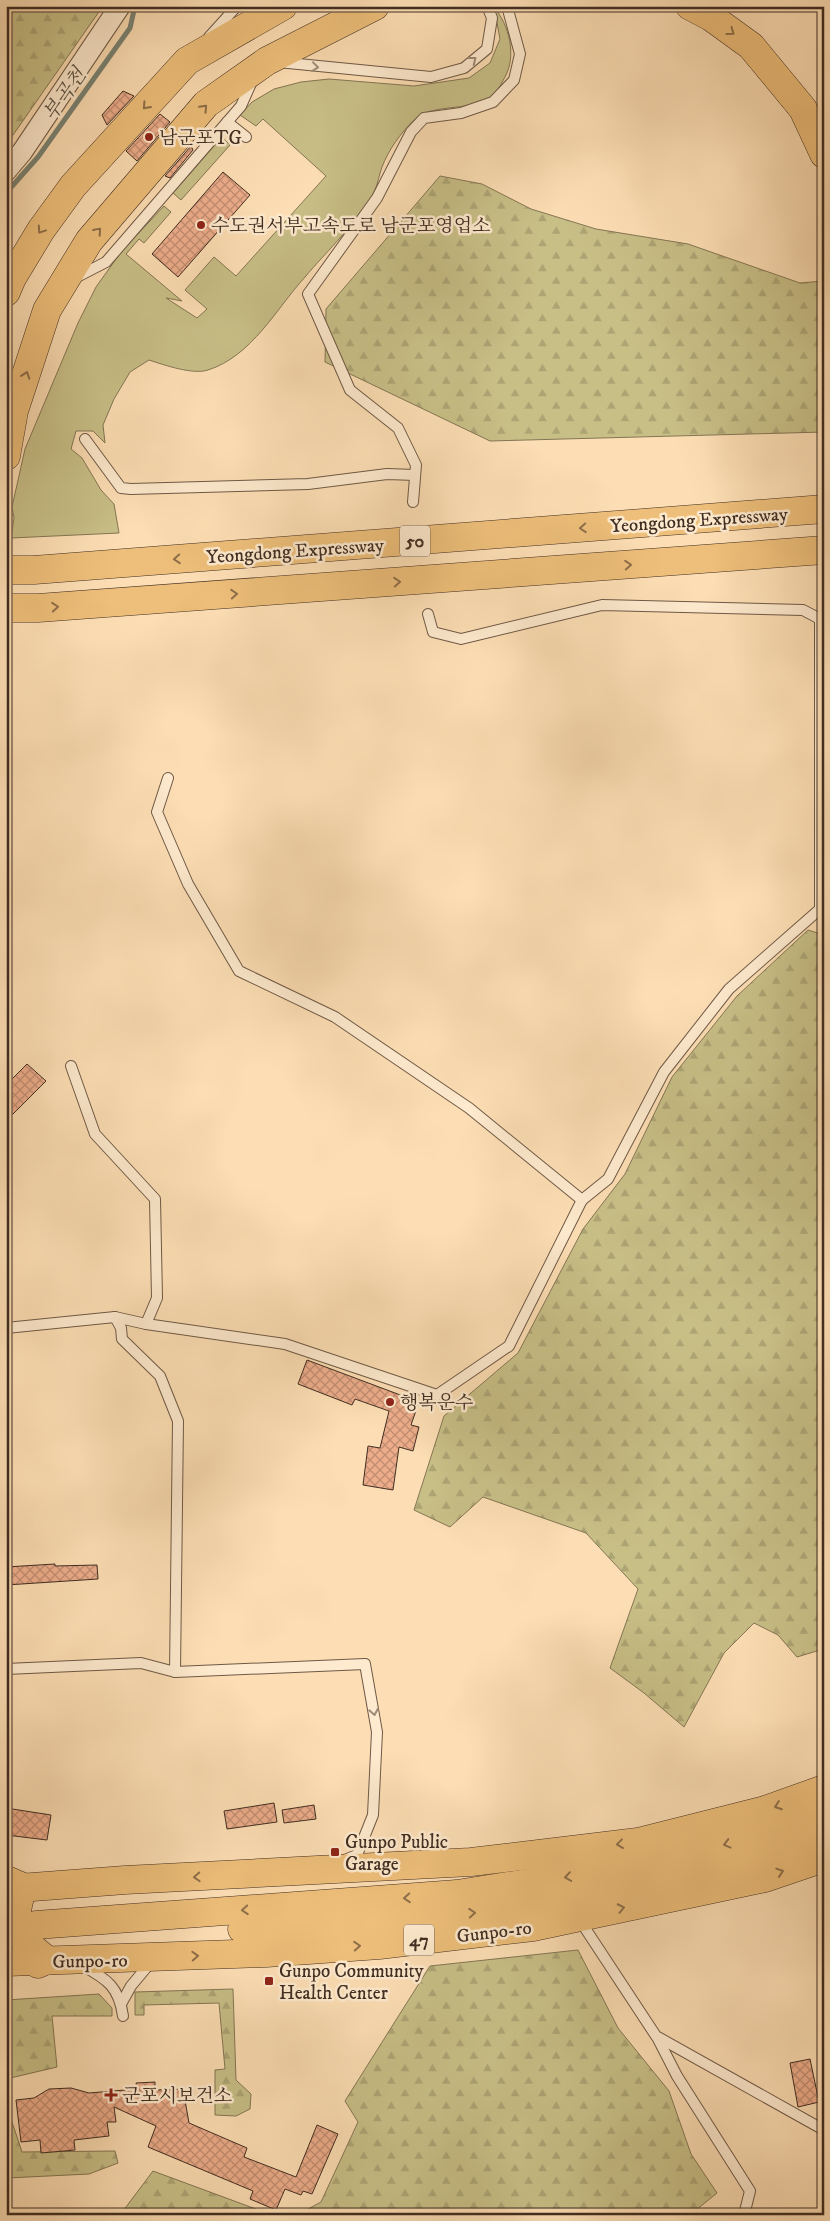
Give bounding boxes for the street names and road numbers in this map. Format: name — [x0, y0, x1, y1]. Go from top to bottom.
street label: Yeongdong Expressway — [610, 503, 790, 538]
road number: 50 — [400, 526, 430, 556]
street label: Yeongdong Expressway — [206, 534, 386, 569]
street label: Gunpo-ro — [455, 1916, 533, 1948]
road number: 47 — [404, 1924, 434, 1956]
street label: Gunpo-ro — [52, 1949, 128, 1974]

